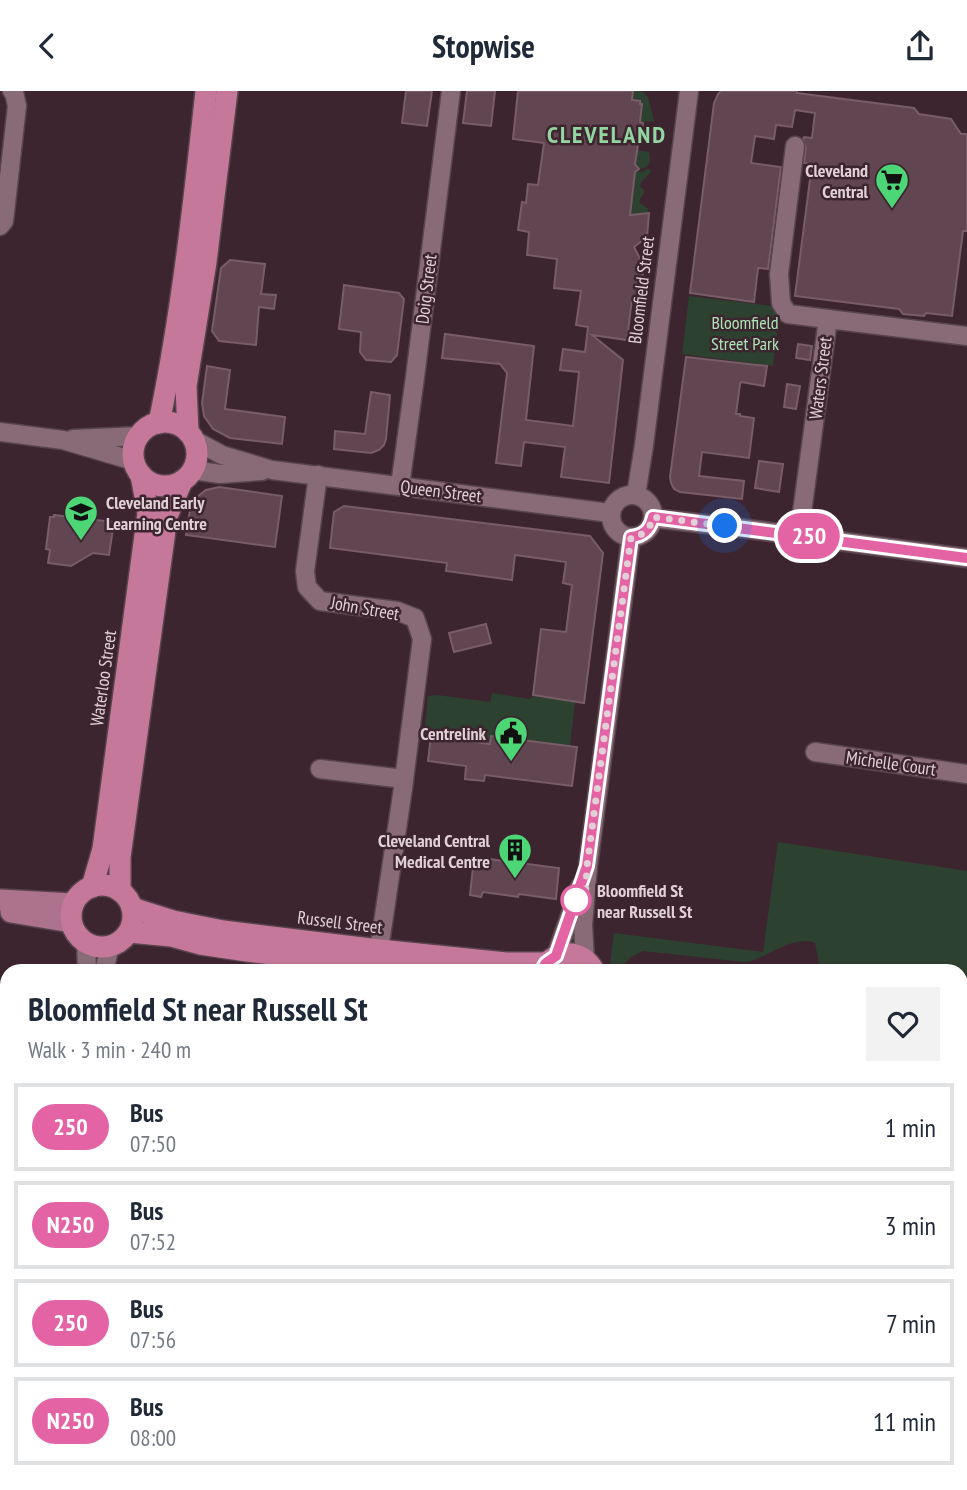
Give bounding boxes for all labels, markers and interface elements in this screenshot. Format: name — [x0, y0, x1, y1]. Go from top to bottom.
text: Stopwise — [432, 25, 535, 67]
icon: back — [28, 27, 66, 65]
icon: share — [901, 27, 939, 65]
district label: CLEVELAND — [547, 119, 667, 150]
place label: Cleveland Central — [805, 159, 869, 203]
supermarket icon: Cleveland Central — [873, 161, 911, 210]
street label: Bloomfield Street — [623, 235, 659, 345]
street label: Doig Street — [410, 253, 442, 325]
park label: Bloomfield Street Park — [711, 311, 779, 355]
street label: Waters Street — [804, 335, 836, 421]
street label: Queen Street — [399, 475, 483, 507]
place label: Cleveland Early Learning Centre — [106, 491, 207, 535]
school or university icon: Cleveland Early Learning Centre — [62, 493, 100, 542]
your location — [707, 508, 742, 543]
line badge: 250 — [769, 513, 849, 559]
text: 250 — [792, 520, 826, 551]
street label: John Street — [328, 591, 401, 625]
street label: Waterloo Street — [85, 628, 121, 727]
public building icon: Centrelink — [492, 714, 530, 763]
place label: Centrelink — [420, 722, 487, 745]
street label: Michelle Court — [845, 745, 937, 781]
place label: Cleveland Central Medical Centre — [378, 829, 491, 873]
building icon: Cleveland Central Medical Centre — [496, 831, 534, 880]
place label: Bloomfield St near Russell St — [597, 879, 693, 923]
marker: Bloomfield St near Russell St — [561, 885, 591, 915]
street label: Russell Street — [296, 905, 384, 939]
text: Bloomfield St near Russell St — [28, 987, 368, 1030]
button: heart — [866, 987, 940, 1061]
text: Walk · 3 min · 240 m — [28, 1035, 191, 1064]
text: Bus — [130, 1096, 163, 1129]
text: 250 — [53, 1111, 88, 1142]
text: 1 min — [885, 1111, 936, 1144]
text: 07:50 — [130, 1129, 176, 1158]
text: Bus — [130, 1194, 163, 1227]
text: N250 — [47, 1209, 94, 1240]
text: 3 min — [885, 1209, 936, 1242]
text: 07:52 — [130, 1227, 176, 1256]
text: Bus — [130, 1292, 163, 1325]
text: 250 — [53, 1307, 88, 1338]
text: 7 min — [886, 1307, 936, 1340]
text: 07:56 — [130, 1325, 176, 1354]
text: Bus — [130, 1390, 163, 1423]
text: N250 — [47, 1405, 94, 1436]
text: 11 min — [873, 1405, 936, 1438]
text: 08:00 — [130, 1423, 176, 1452]

